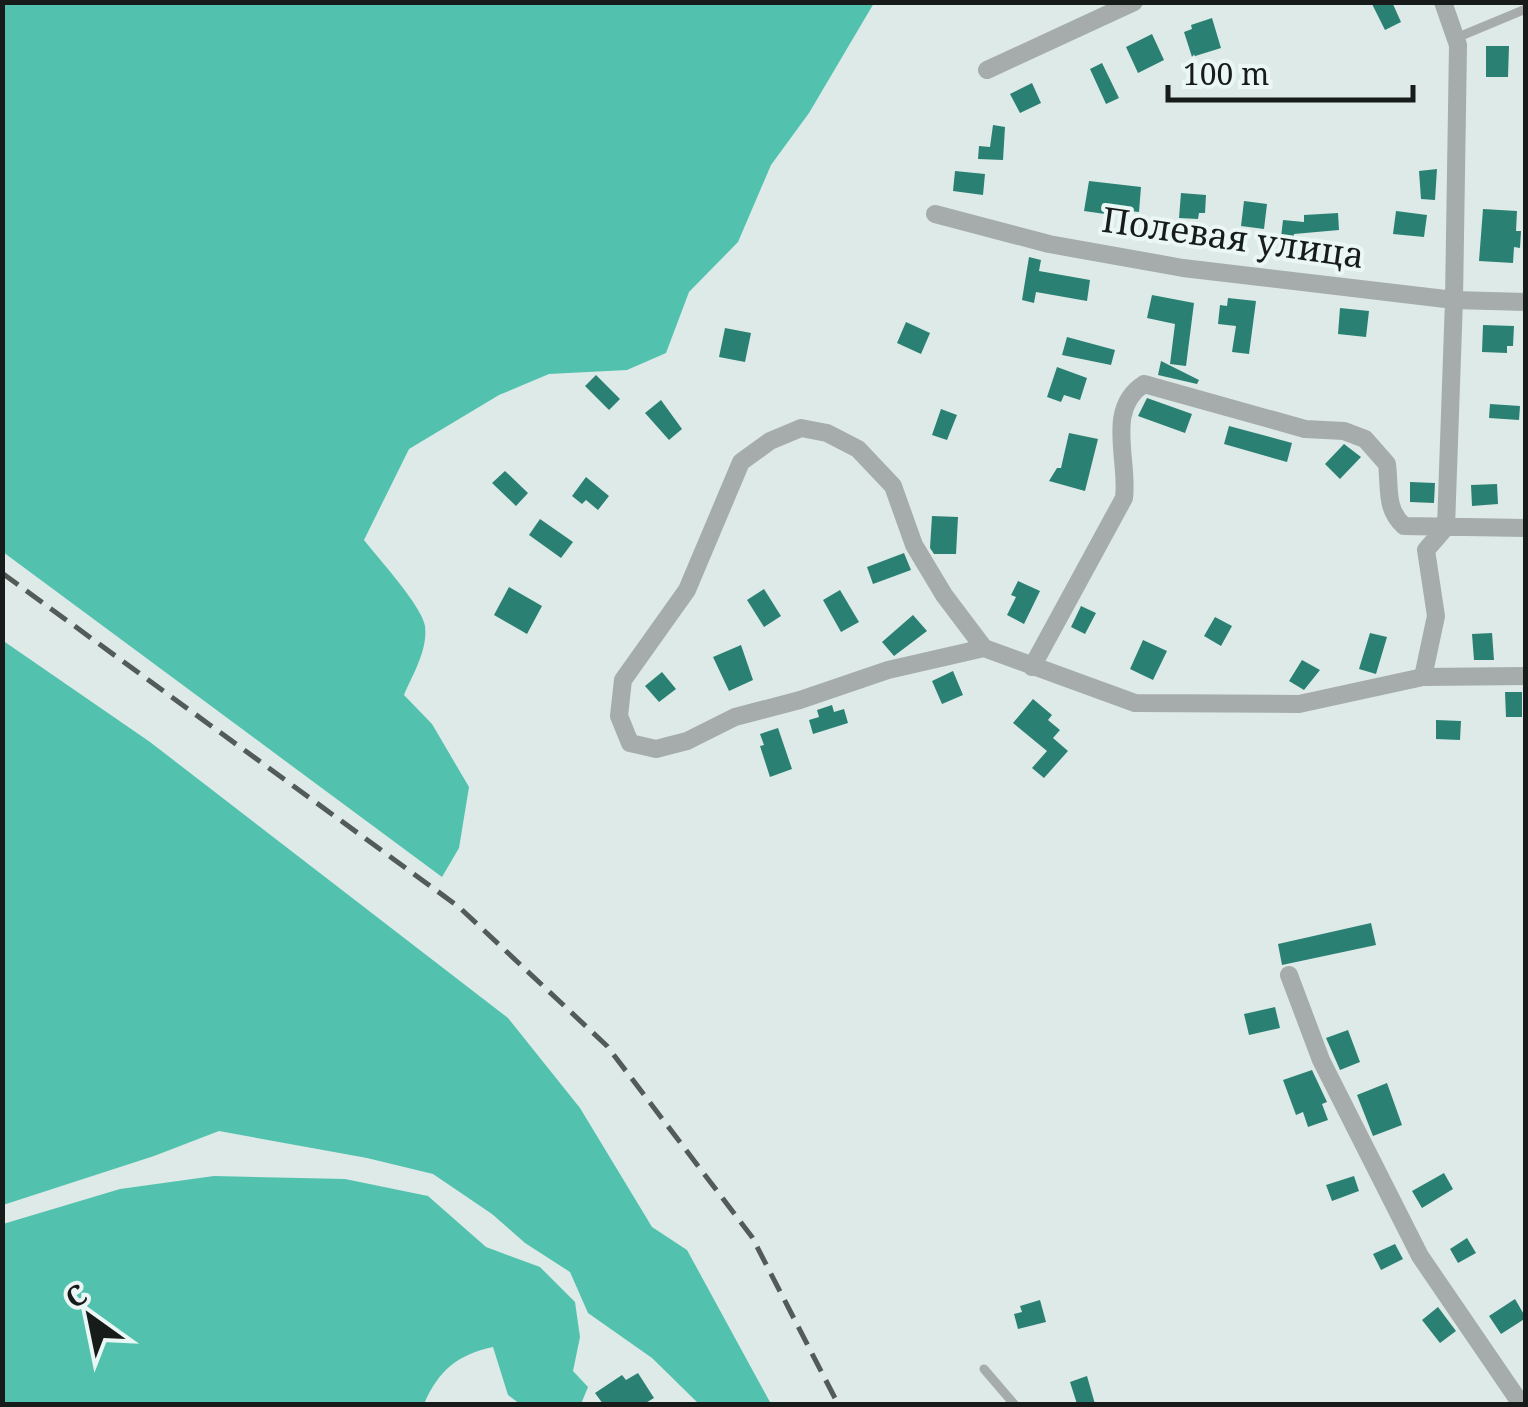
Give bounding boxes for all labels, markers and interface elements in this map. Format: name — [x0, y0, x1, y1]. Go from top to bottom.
scale bar — [1168, 40, 1413, 102]
text: 100 m — [1183, 53, 1269, 94]
street label: Полевая улица — [1099, 195, 1367, 278]
north arrow — [40, 1267, 140, 1367]
text: С — [58, 1274, 94, 1316]

